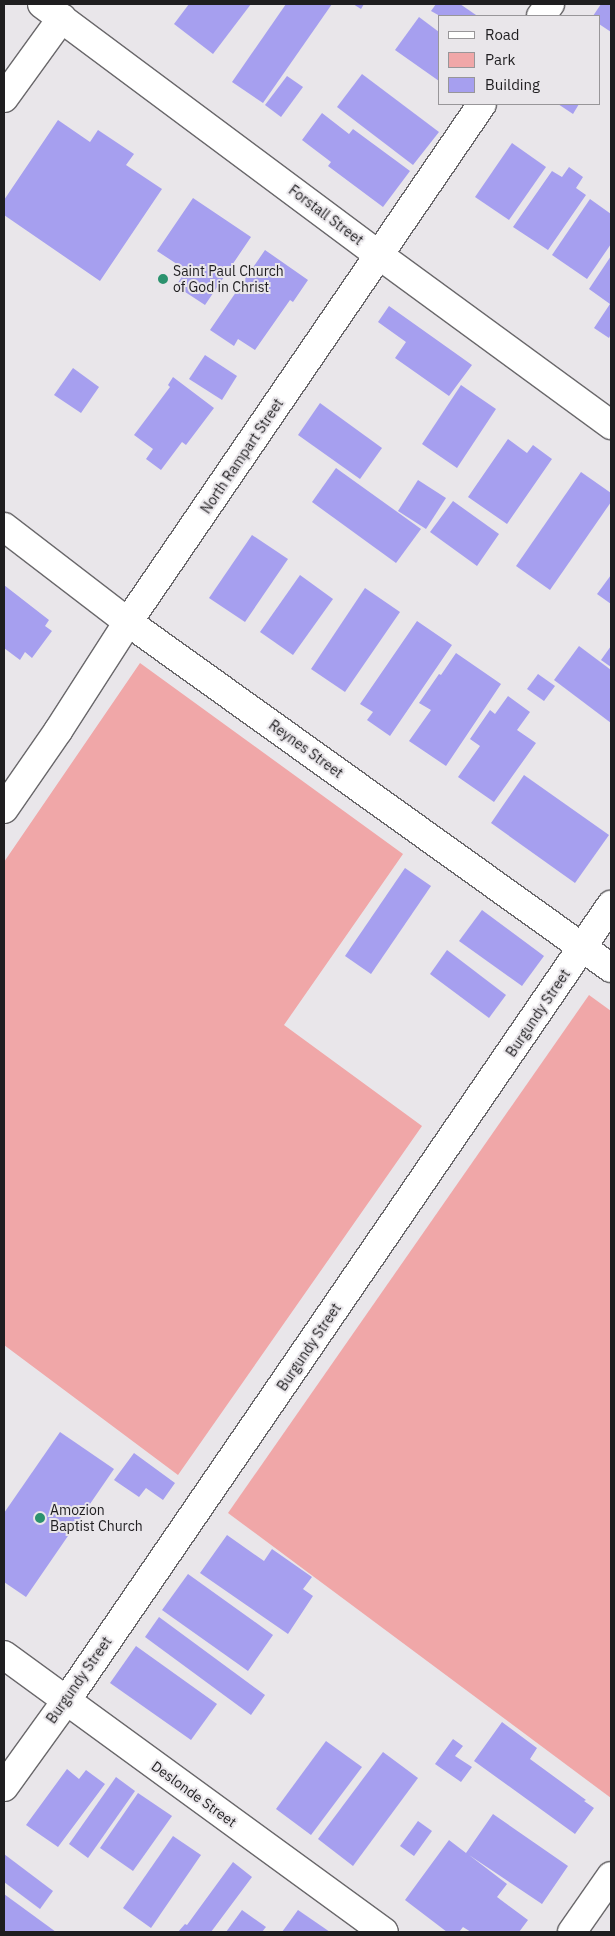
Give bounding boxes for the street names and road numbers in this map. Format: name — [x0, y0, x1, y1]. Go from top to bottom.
street label: Forstall Street — [285, 182, 367, 248]
street label: North Rampart Street — [197, 395, 287, 517]
street label: Reynes Street — [266, 716, 346, 782]
street label: Burgundy Street — [503, 966, 573, 1060]
street label: Burgundy Street — [274, 1300, 344, 1394]
street label: Burgundy Street — [43, 1633, 115, 1727]
street label: Deslonde Street — [148, 1758, 240, 1830]

